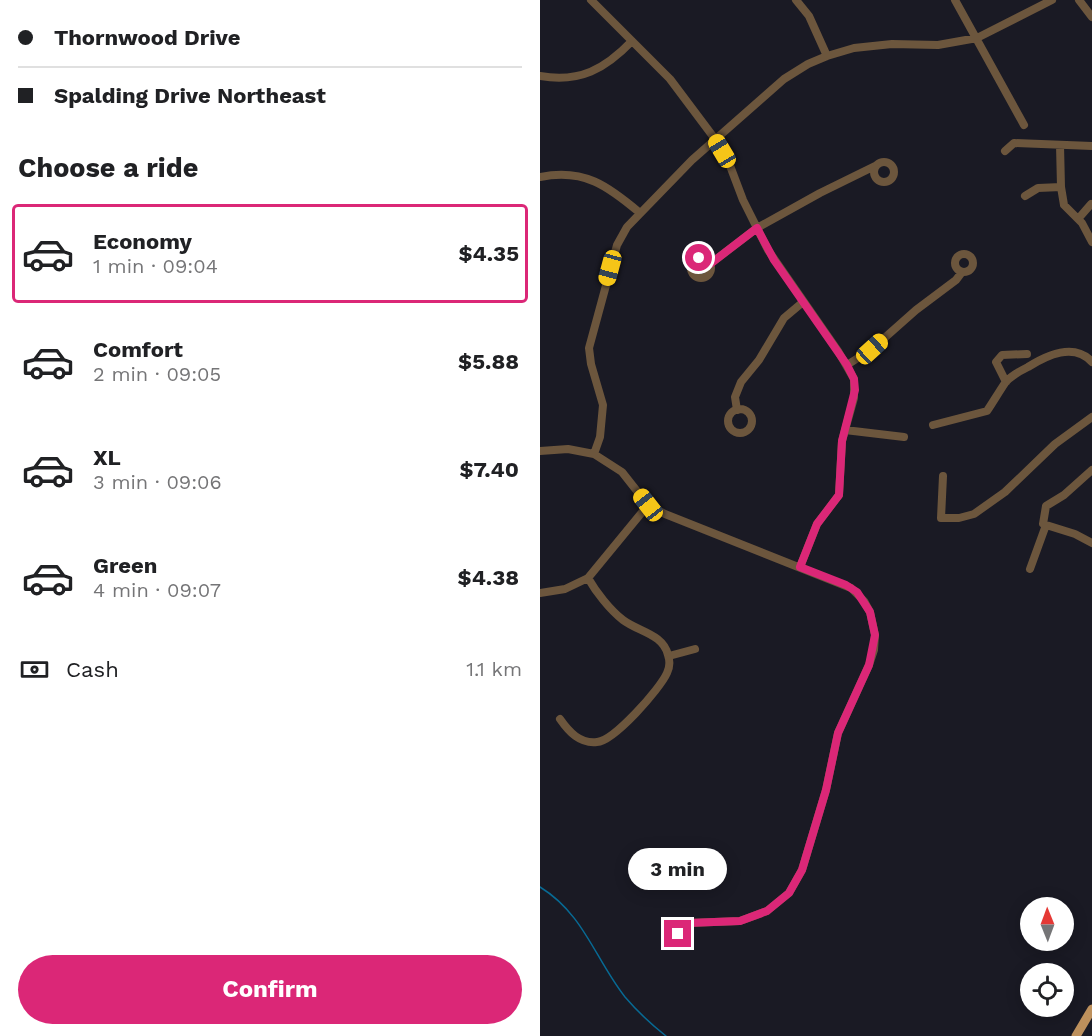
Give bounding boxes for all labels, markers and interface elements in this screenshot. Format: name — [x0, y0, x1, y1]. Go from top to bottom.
text: Thornwood Drive — [54, 25, 241, 50]
text: Spalding Drive Northeast — [54, 83, 326, 108]
car — [705, 131, 739, 171]
text: Choose a ride — [18, 152, 198, 184]
icon: car — [21, 227, 75, 281]
text: Economy — [93, 229, 192, 254]
text: $4.35 — [459, 241, 519, 266]
route start — [685, 244, 712, 271]
car — [597, 248, 623, 288]
text: 1 min · 09:04 — [93, 254, 218, 278]
car — [853, 330, 891, 368]
icon: car — [21, 335, 75, 389]
text: Comfort — [93, 337, 183, 362]
text: $5.88 — [458, 349, 519, 374]
text: 2 min · 09:05 — [93, 362, 221, 386]
icon: car — [21, 443, 75, 497]
text: XL — [93, 445, 121, 470]
text: $7.40 — [459, 457, 519, 482]
text: 3 min · 09:06 — [93, 470, 222, 494]
car — [630, 485, 666, 525]
icon: car — [21, 551, 75, 605]
text: Green — [93, 553, 157, 578]
text: $4.38 — [458, 565, 519, 590]
text: 4 min · 09:07 — [93, 578, 221, 602]
icon: cash — [18, 653, 51, 686]
text: Cash — [66, 657, 119, 682]
text: 1.1 km — [466, 657, 522, 681]
callout: 3 min — [628, 847, 728, 889]
text: 3 min — [650, 857, 705, 881]
north arrow — [1020, 897, 1074, 951]
map controls — [1020, 897, 1074, 1017]
route end — [664, 920, 691, 947]
button: Confirm — [18, 955, 522, 1024]
button: locate — [1020, 963, 1074, 1017]

